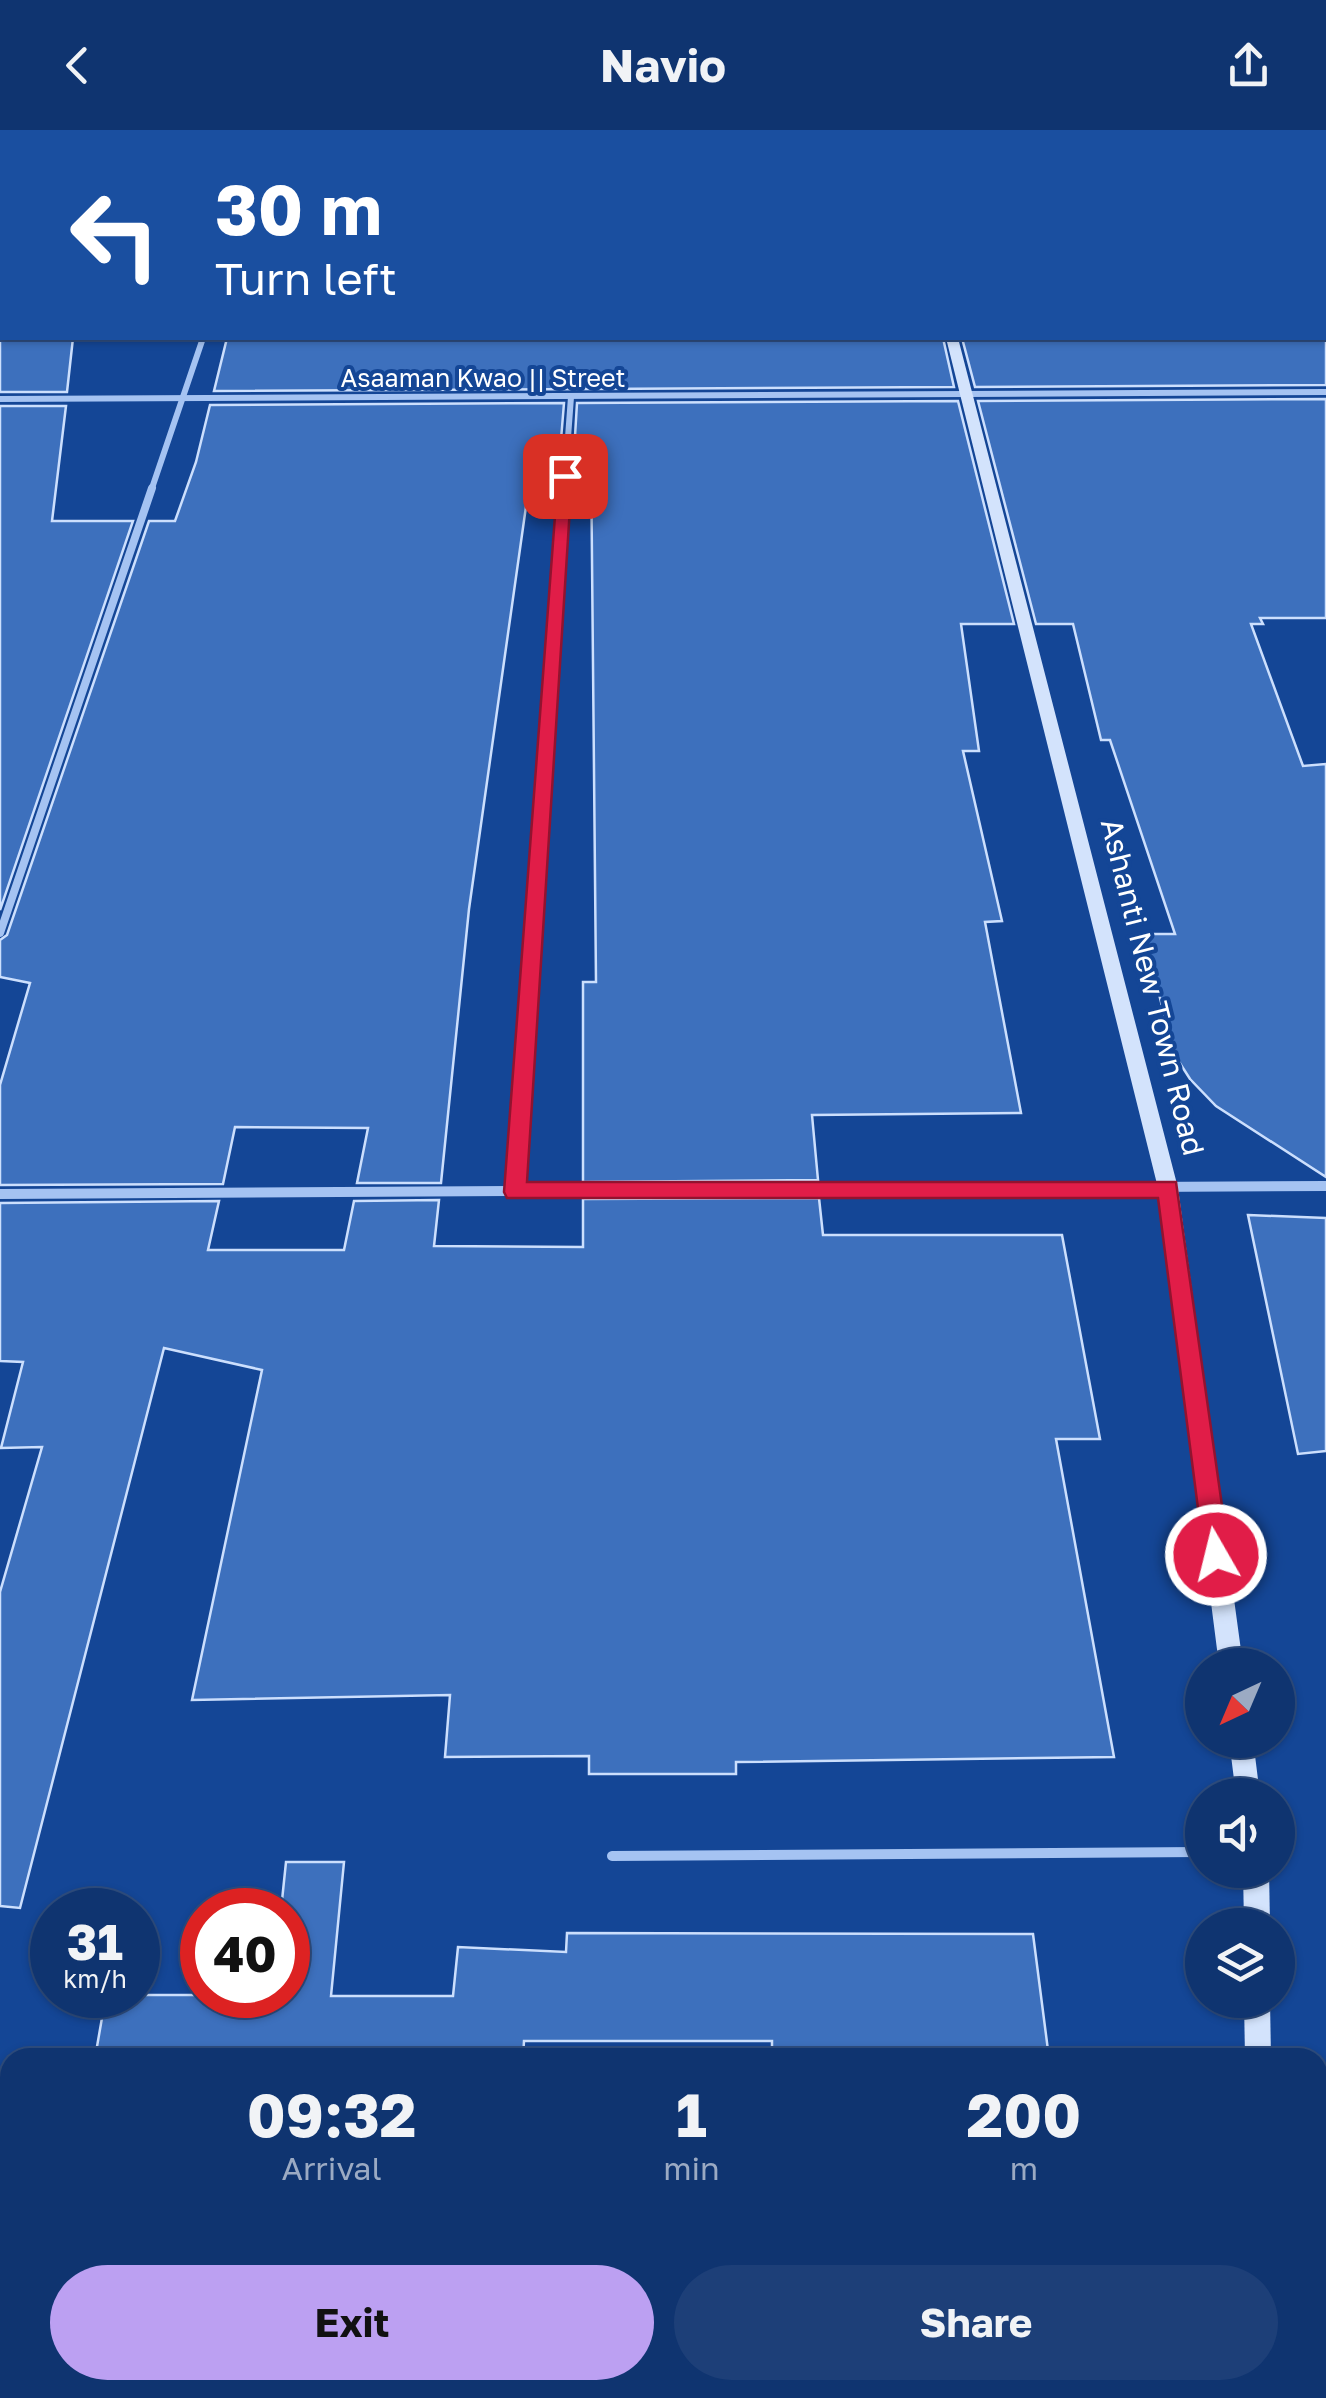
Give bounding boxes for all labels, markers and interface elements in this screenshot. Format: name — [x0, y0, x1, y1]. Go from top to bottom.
icon: back — [50, 38, 105, 93]
text: Navio — [600, 38, 726, 92]
icon: share — [1221, 38, 1276, 93]
text: 30 m — [215, 166, 382, 250]
icon: left — [50, 170, 180, 300]
text: Turn left — [215, 251, 397, 305]
street label: Asaaman Kwao || Street — [341, 362, 625, 393]
pin — [523, 434, 608, 519]
icon: arrive — [538, 449, 593, 504]
street label: Ashanti New Town Road — [1094, 815, 1212, 1159]
position arrow — [1164, 1503, 1268, 1607]
north arrow — [1185, 1648, 1295, 1758]
map controls — [1185, 1648, 1295, 2018]
button: sound — [1185, 1778, 1295, 1888]
speed limit sign: 40 — [180, 1888, 310, 2018]
button: layers — [1185, 1908, 1295, 2018]
text: 31 — [67, 1911, 123, 1971]
text: km/h — [63, 1963, 127, 1994]
text: 09:32 — [247, 2078, 416, 2150]
text: 1 — [676, 2078, 707, 2150]
text: 200 — [967, 2078, 1081, 2150]
text: Arrival — [281, 2149, 382, 2187]
text: min — [663, 2149, 720, 2187]
text: m — [1010, 2149, 1038, 2187]
button: Exit — [50, 2265, 654, 2380]
button: Share — [674, 2265, 1278, 2380]

